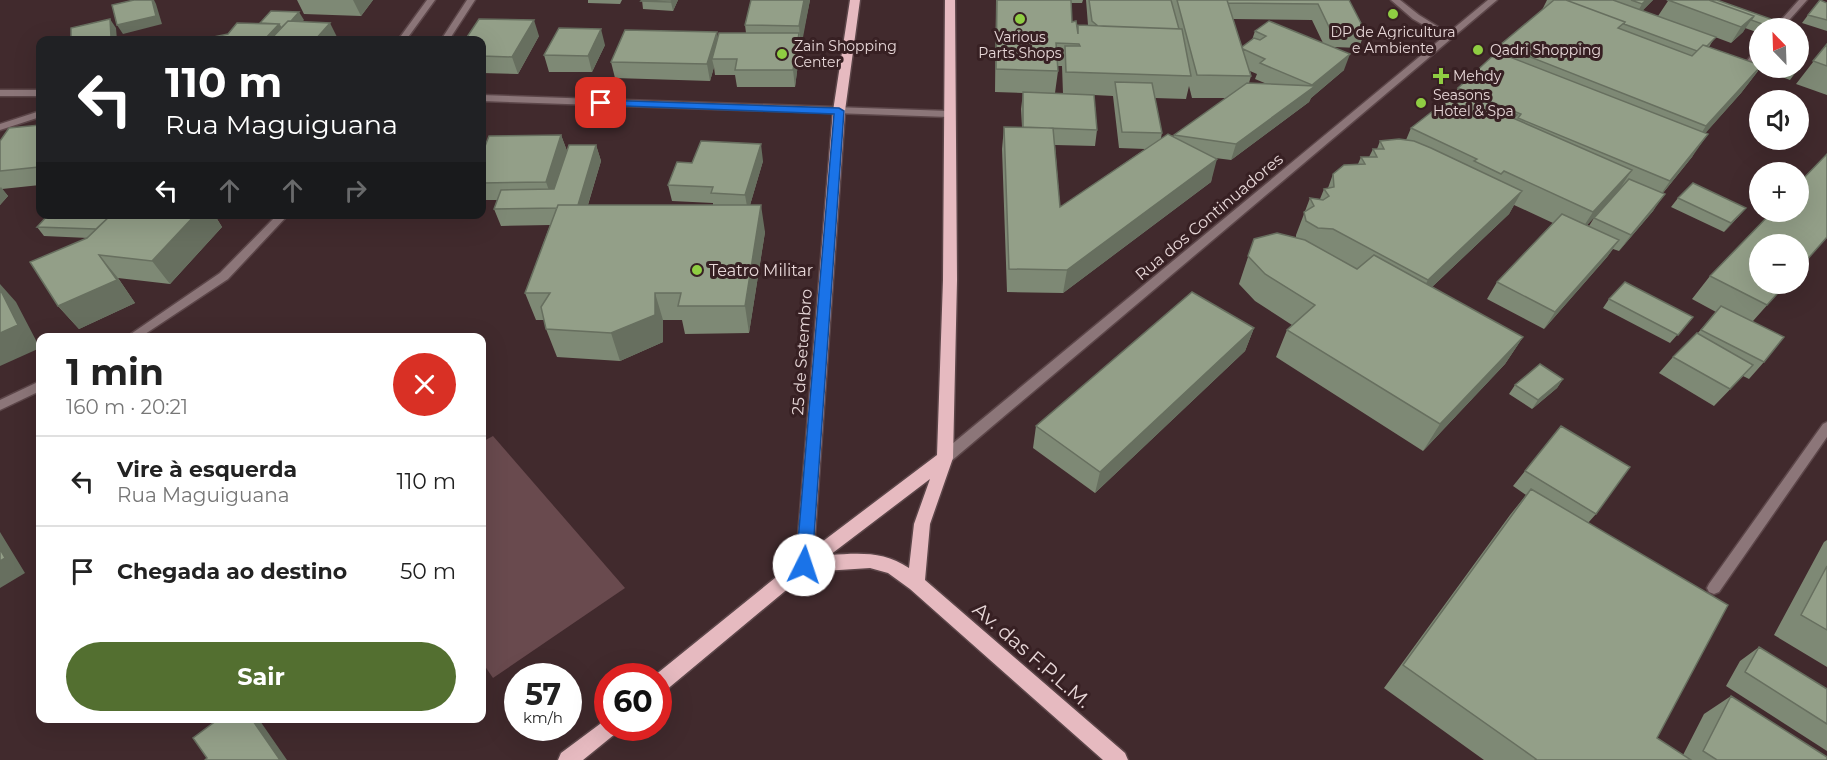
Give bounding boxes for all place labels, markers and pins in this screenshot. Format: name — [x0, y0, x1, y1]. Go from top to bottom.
marker: DP de Agricultura e Ambiente — [1386, 7, 1400, 21]
marker: Various Parts Shops — [1013, 12, 1027, 26]
place label: DP de Agricultura e Ambiente — [1330, 23, 1456, 57]
place label: Various Parts Shops — [978, 28, 1062, 62]
place label: Zain Shopping Center — [794, 37, 897, 71]
place label: Qadri Shopping — [1490, 41, 1601, 59]
marker: Qadri Shopping — [1471, 43, 1485, 57]
marker: Zain Shopping Center — [775, 47, 789, 61]
place label: Mehdy — [1453, 67, 1502, 85]
marker: Mehdy — [1434, 69, 1448, 83]
pin — [575, 77, 626, 128]
place label: Seasons Hotel & Spa — [1433, 86, 1514, 120]
marker: Seasons Hotel & Spa — [1414, 96, 1428, 110]
place label: Teatro Militar — [709, 261, 813, 280]
marker: Teatro Militar — [690, 263, 704, 277]

